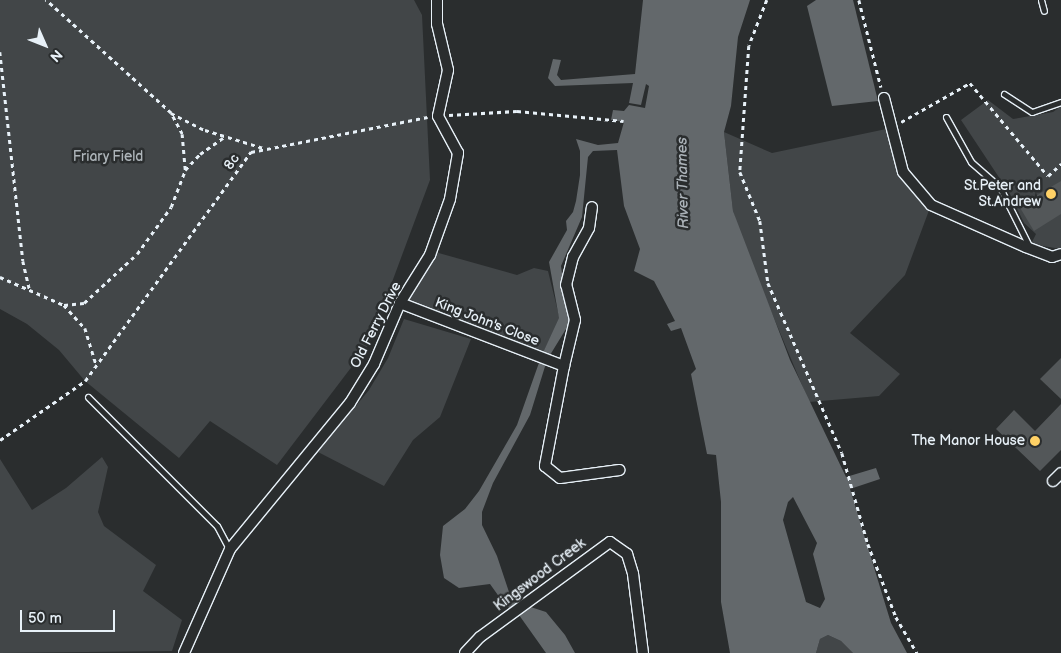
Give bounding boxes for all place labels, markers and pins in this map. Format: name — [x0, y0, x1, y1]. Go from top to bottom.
place label: St.Peter and St.Andrew — [964, 178, 1041, 210]
marker: St.Peter and St.Andrew — [1045, 188, 1057, 200]
place label: The Manor House — [911, 433, 1025, 449]
marker: The Manor House — [1029, 435, 1041, 447]

